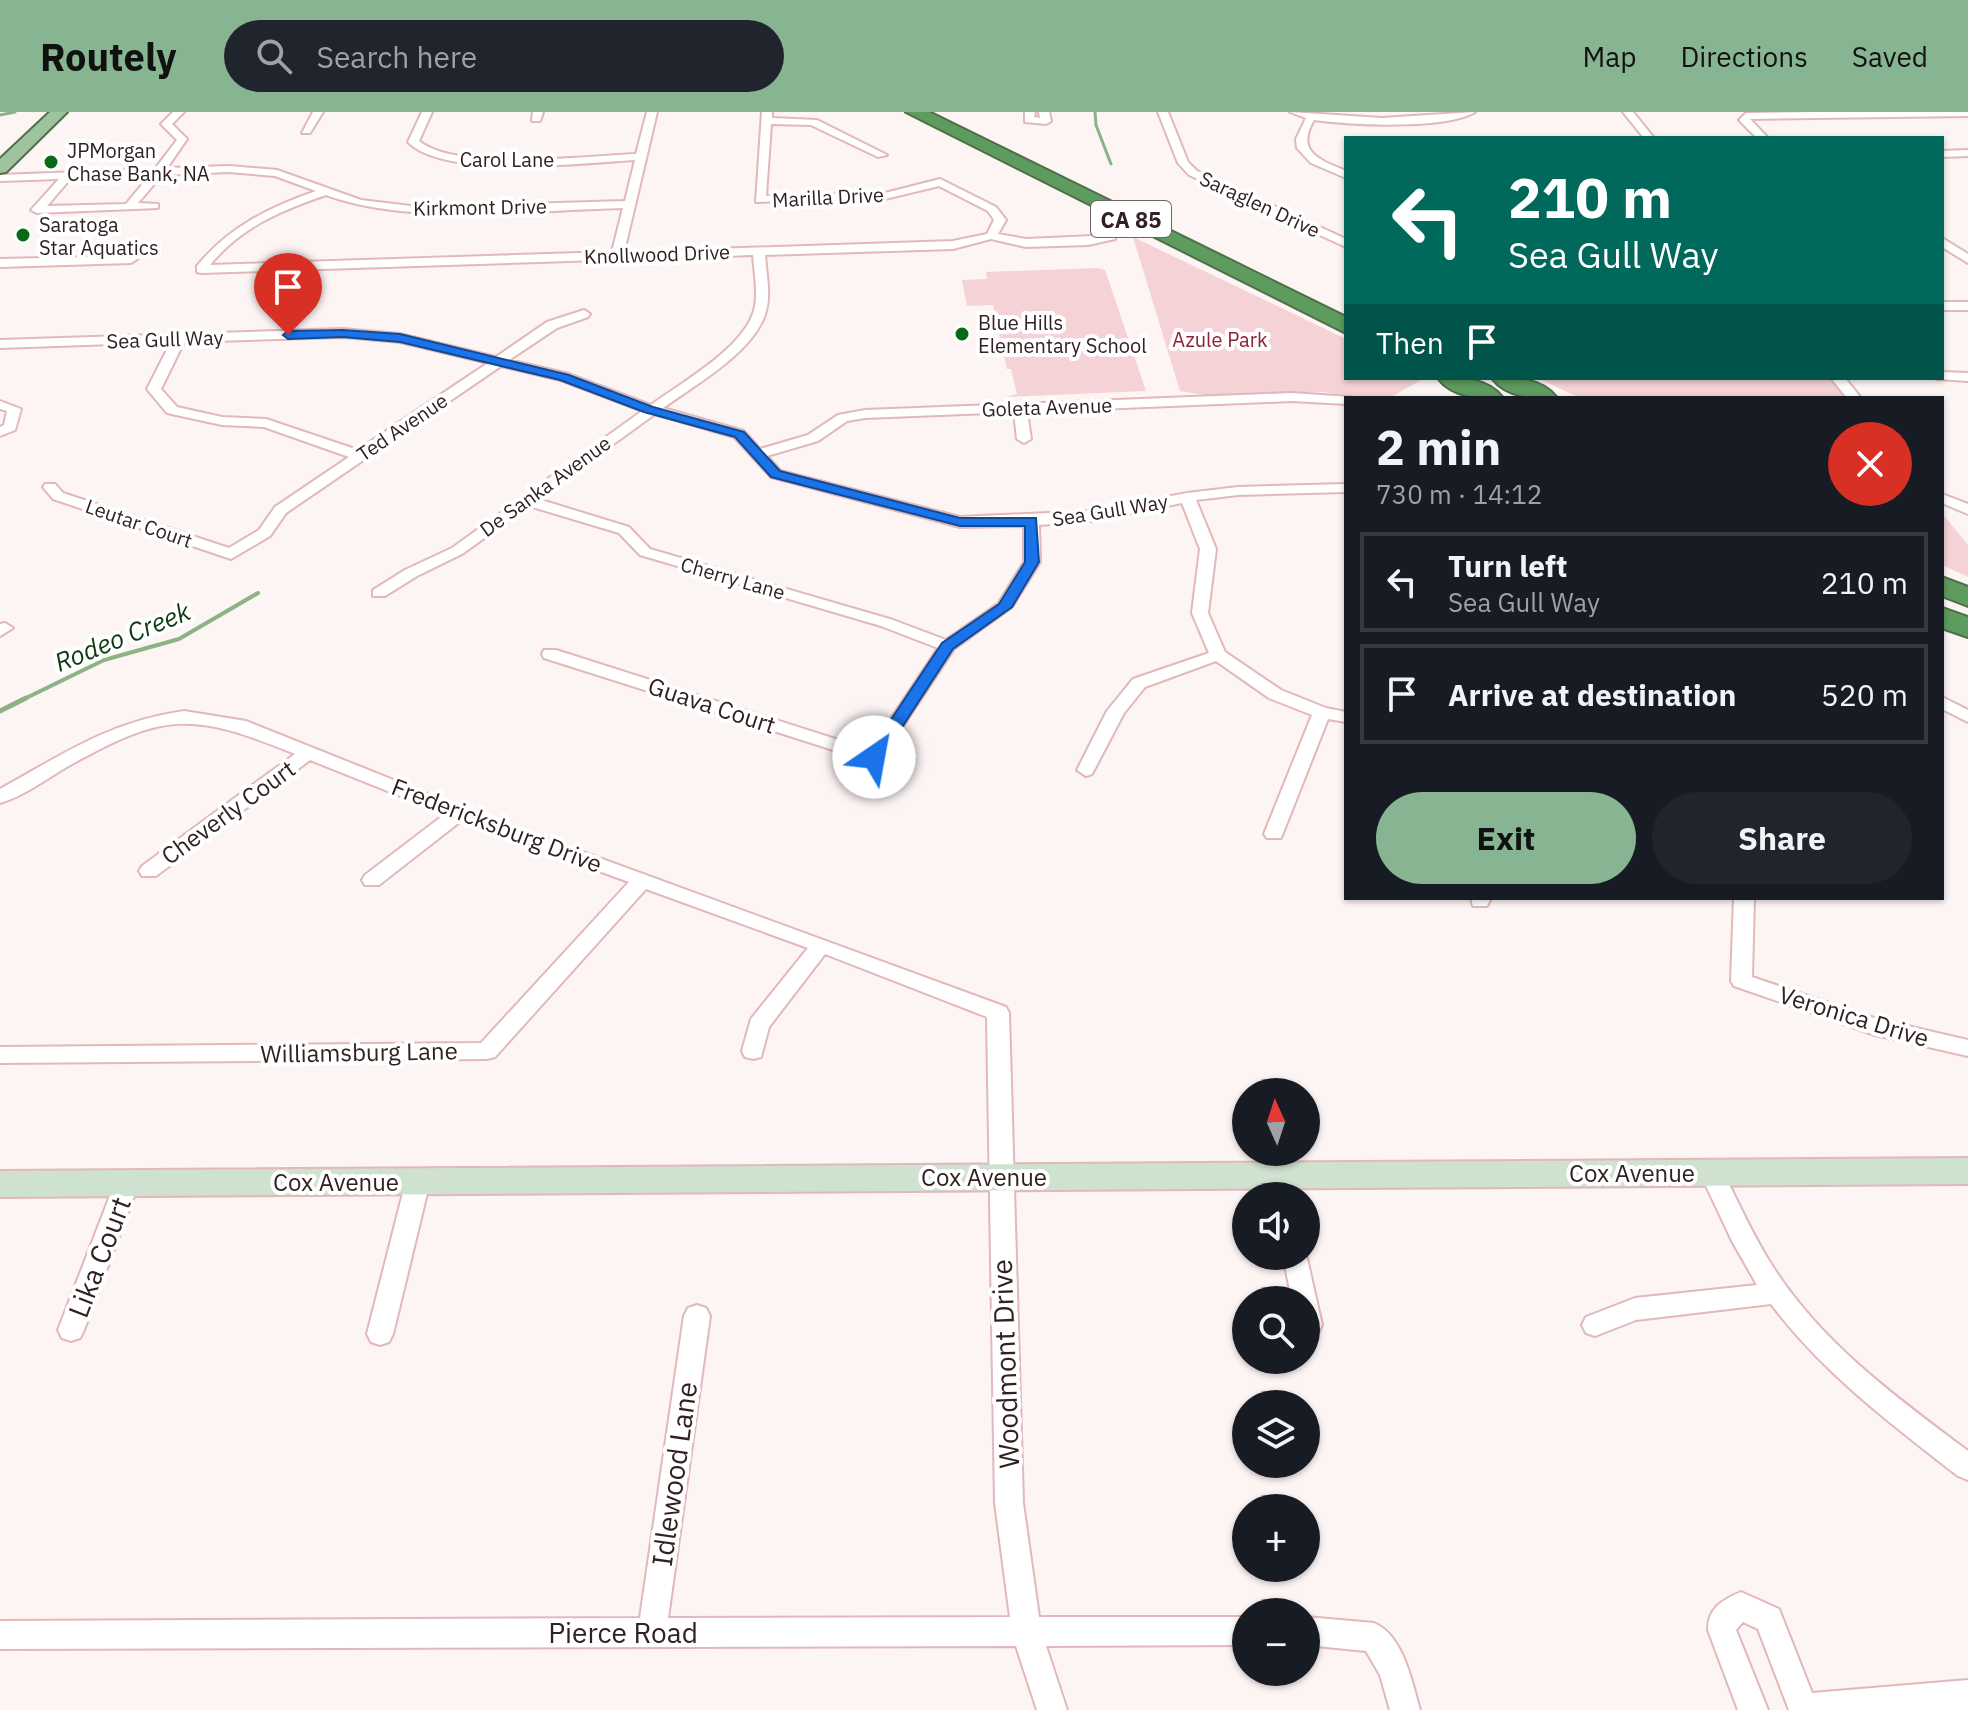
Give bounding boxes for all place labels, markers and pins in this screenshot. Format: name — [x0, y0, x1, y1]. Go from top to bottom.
place label: JPMorgan Chase Bank, NA — [67, 137, 210, 187]
marker: JPMorgan Chase Bank, NA — [42, 153, 60, 171]
place label: Saratoga Star Aquatics — [39, 211, 159, 261]
marker: Saratoga Star Aquatics — [14, 226, 32, 244]
pin — [254, 253, 322, 335]
place label: Blue Hills Elementary School — [978, 309, 1147, 359]
marker: Blue Hills Elementary School — [953, 325, 971, 343]

